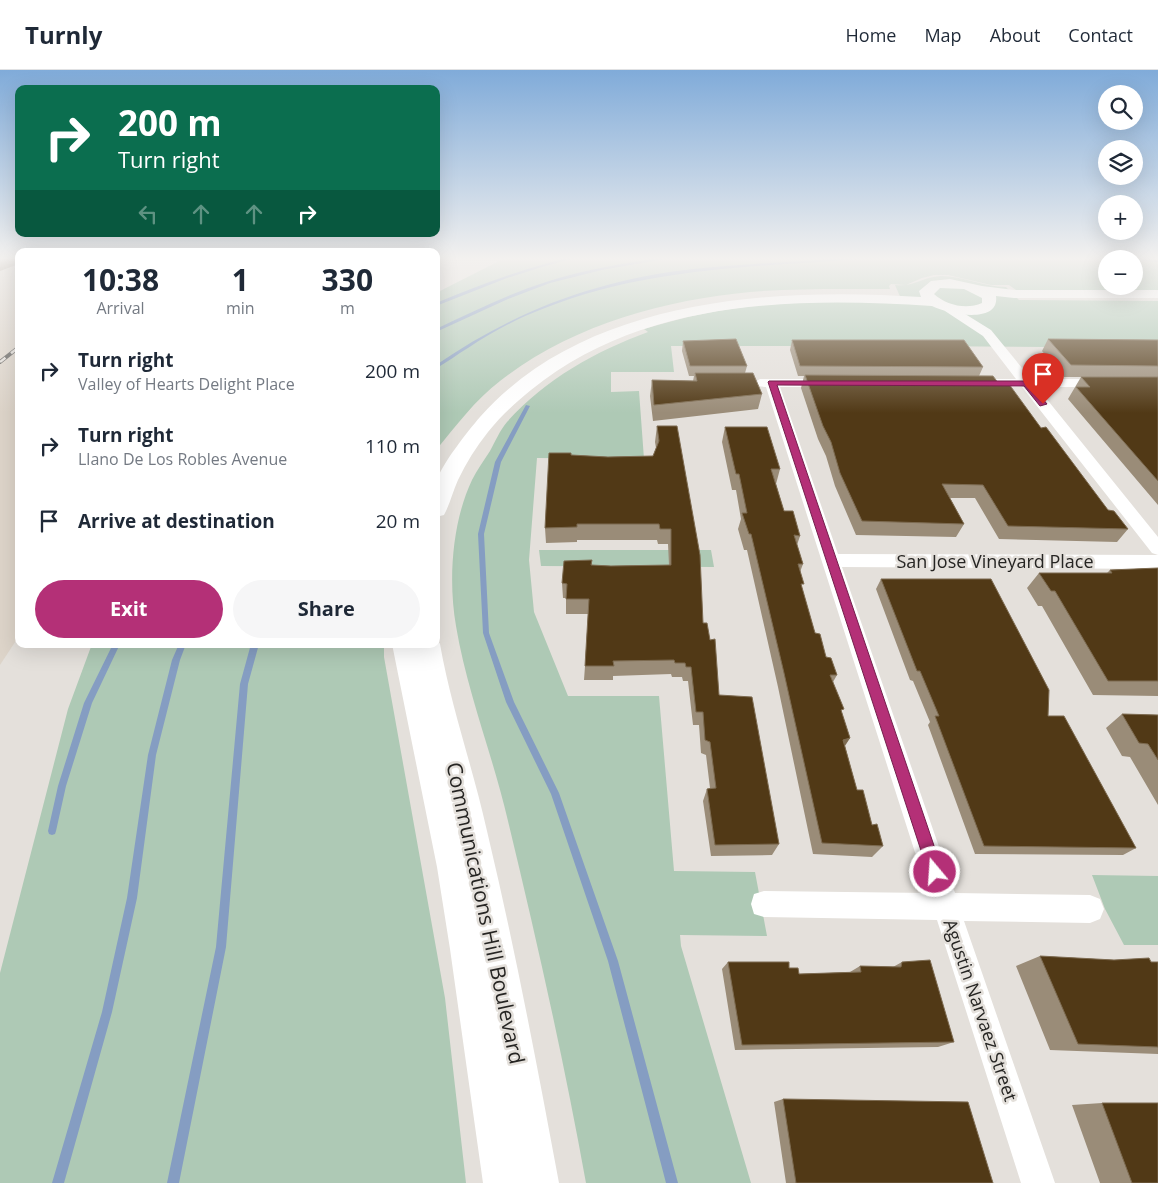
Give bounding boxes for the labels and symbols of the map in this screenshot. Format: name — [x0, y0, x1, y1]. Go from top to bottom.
pin — [1022, 353, 1064, 404]
street label: San Jose Vineyard Place — [896, 549, 1094, 573]
street label: Communications Hill Boulevard — [440, 760, 532, 1066]
position arrow — [908, 845, 960, 897]
street label: Agustin Narvaez Street — [939, 916, 1023, 1104]

